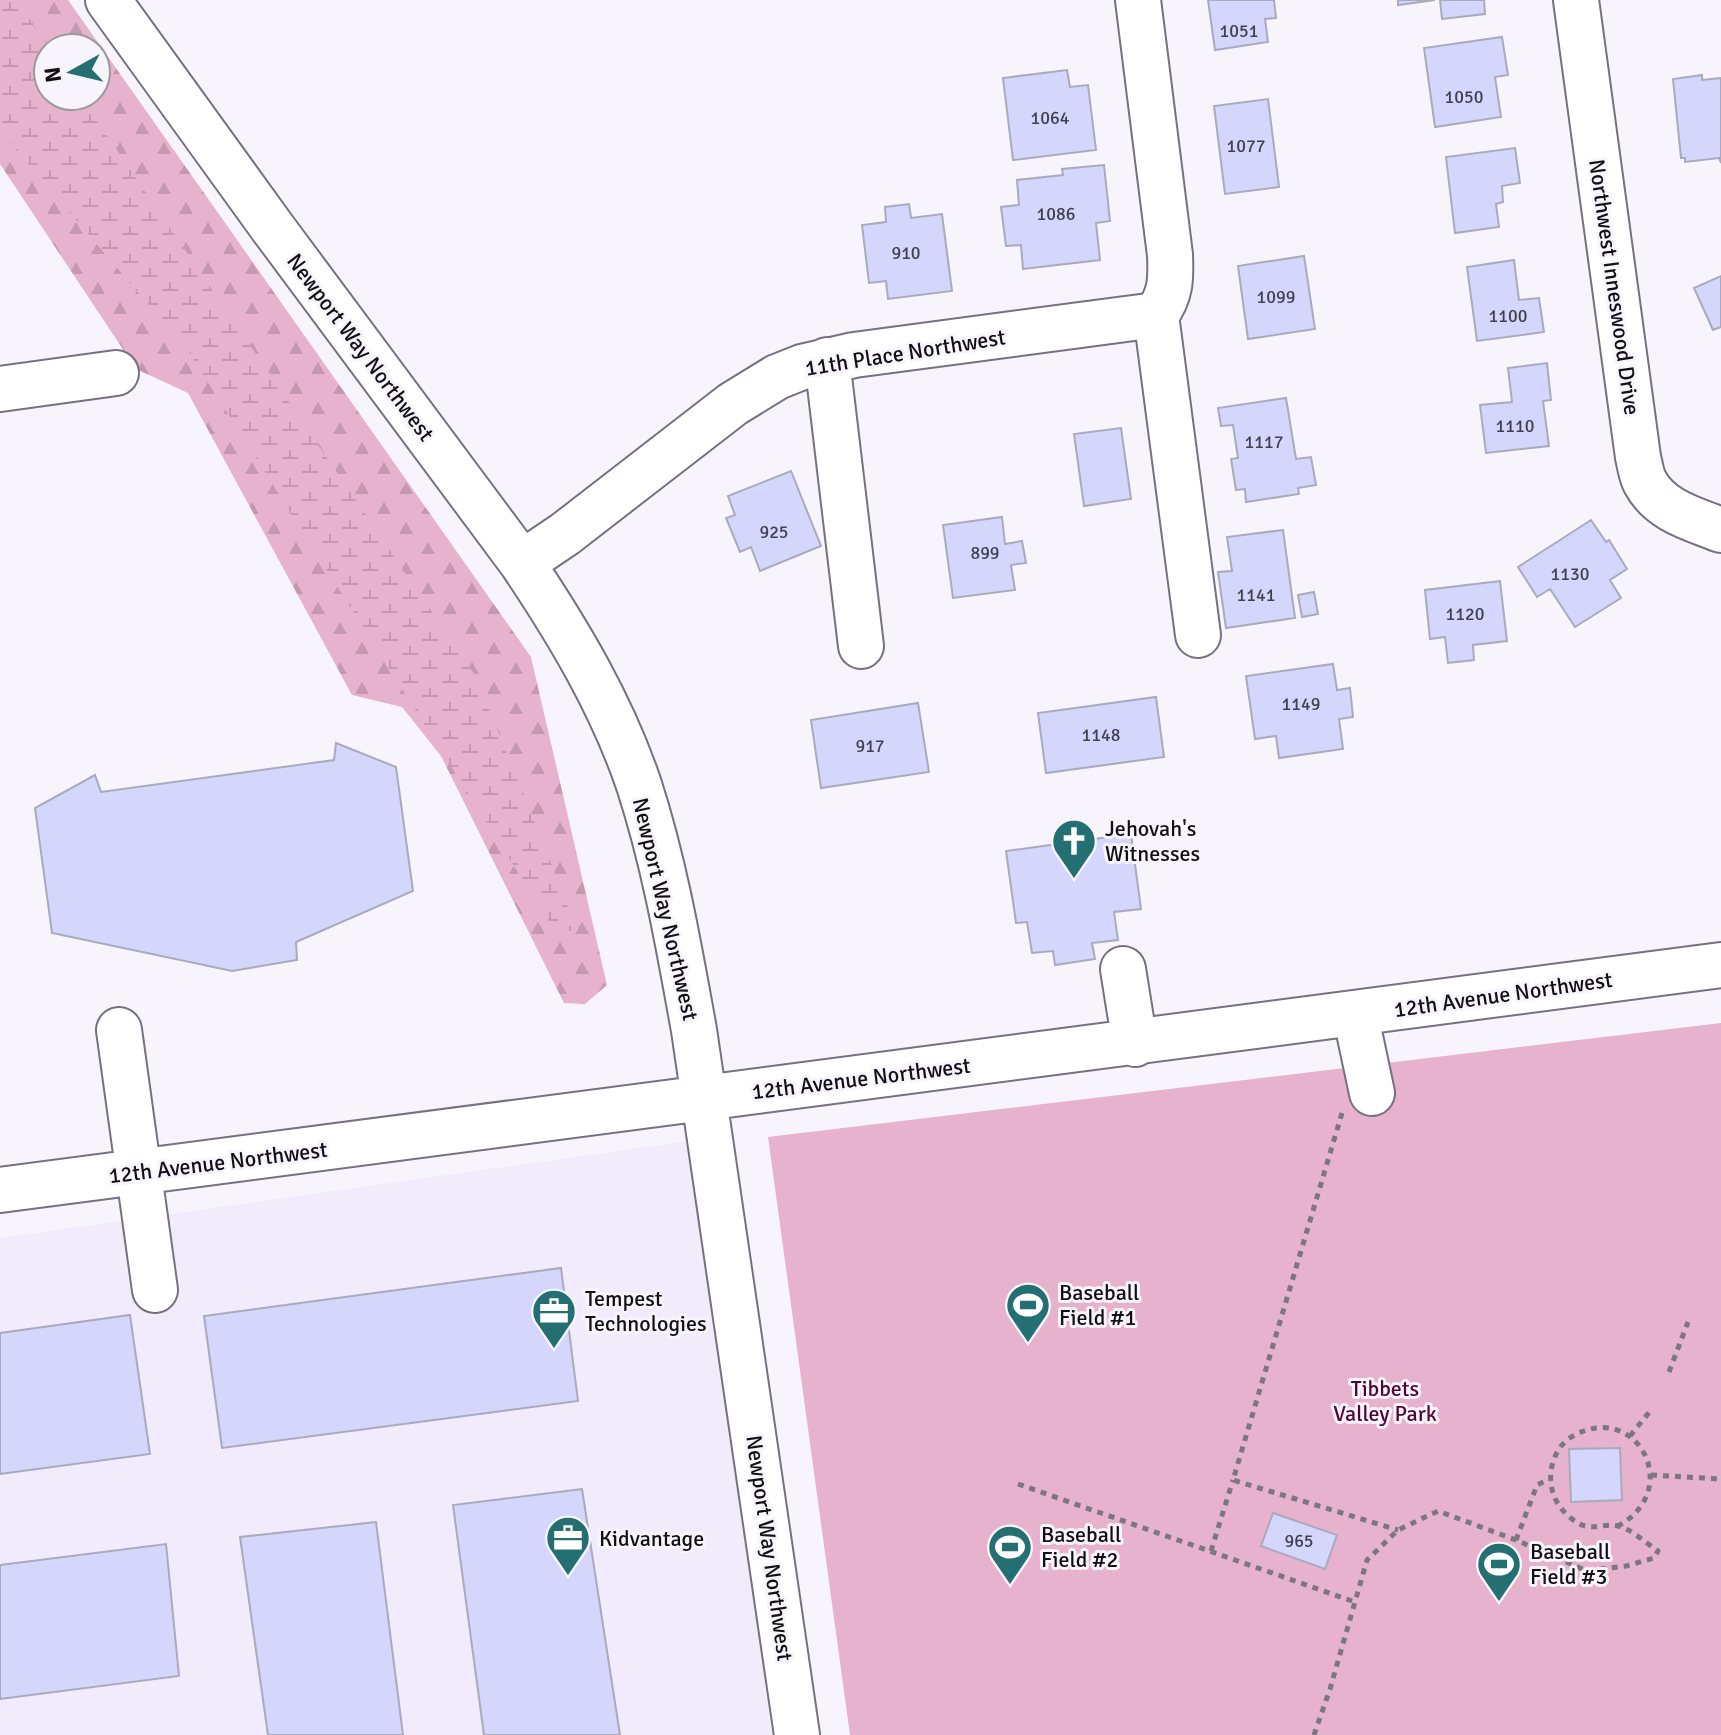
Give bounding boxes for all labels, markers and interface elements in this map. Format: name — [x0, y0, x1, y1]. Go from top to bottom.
house number: 1051 — [1220, 20, 1258, 42]
north arrow — [32, 32, 112, 112]
text: N — [38, 65, 67, 84]
house number: 1050 — [1445, 86, 1483, 108]
house number: 1064 — [1031, 107, 1070, 129]
house number: 1077 — [1227, 135, 1265, 157]
street label: Northwest Inneswood Drive — [1583, 157, 1646, 417]
house number: 1086 — [1037, 203, 1075, 225]
house number: 910 — [891, 242, 921, 264]
street label: Newport Way Northwest — [281, 248, 440, 447]
house number: 1099 — [1257, 286, 1295, 308]
house number: 1100 — [1489, 305, 1527, 327]
street label: 11th Place Northwest — [803, 323, 1008, 382]
house number: 1110 — [1496, 415, 1534, 437]
house number: 1117 — [1245, 431, 1283, 453]
house number: 925 — [759, 521, 789, 543]
house number: 899 — [970, 542, 1000, 564]
house number: 1130 — [1551, 563, 1589, 585]
house number: 1141 — [1237, 584, 1275, 606]
house number: 1120 — [1446, 603, 1484, 625]
house number: 1149 — [1282, 693, 1320, 715]
house number: 1148 — [1082, 724, 1120, 746]
house number: 917 — [855, 735, 885, 757]
street label: Newport Way Northwest — [627, 795, 704, 1023]
place label: Jehovah's Witnesses — [1105, 815, 1200, 867]
church icon: Jehovah's Witnesses — [1050, 817, 1098, 880]
street label: 12th Avenue Northwest — [1392, 966, 1614, 1023]
street label: 12th Avenue Northwest — [750, 1052, 972, 1105]
street label: 12th Avenue Northwest — [107, 1136, 329, 1189]
place label: Baseball Field #1 — [1059, 1279, 1140, 1331]
sports icon: Baseball Field #1 — [1004, 1281, 1052, 1344]
place label: Tempest Technologies — [585, 1285, 707, 1337]
office icon: Tempest Technologies — [530, 1287, 578, 1350]
park label: Tibbets Valley Park — [1333, 1375, 1437, 1427]
street label: Newport Way Northwest — [740, 1433, 799, 1663]
office icon: Kidvantage — [544, 1514, 592, 1577]
place label: Baseball Field #2 — [1041, 1521, 1122, 1573]
sports icon: Baseball Field #2 — [986, 1523, 1034, 1586]
place label: Kidvantage — [599, 1525, 704, 1552]
house number: 965 — [1284, 1530, 1314, 1552]
place label: Baseball Field #3 — [1530, 1538, 1611, 1590]
sports icon: Baseball Field #3 — [1475, 1540, 1523, 1603]

